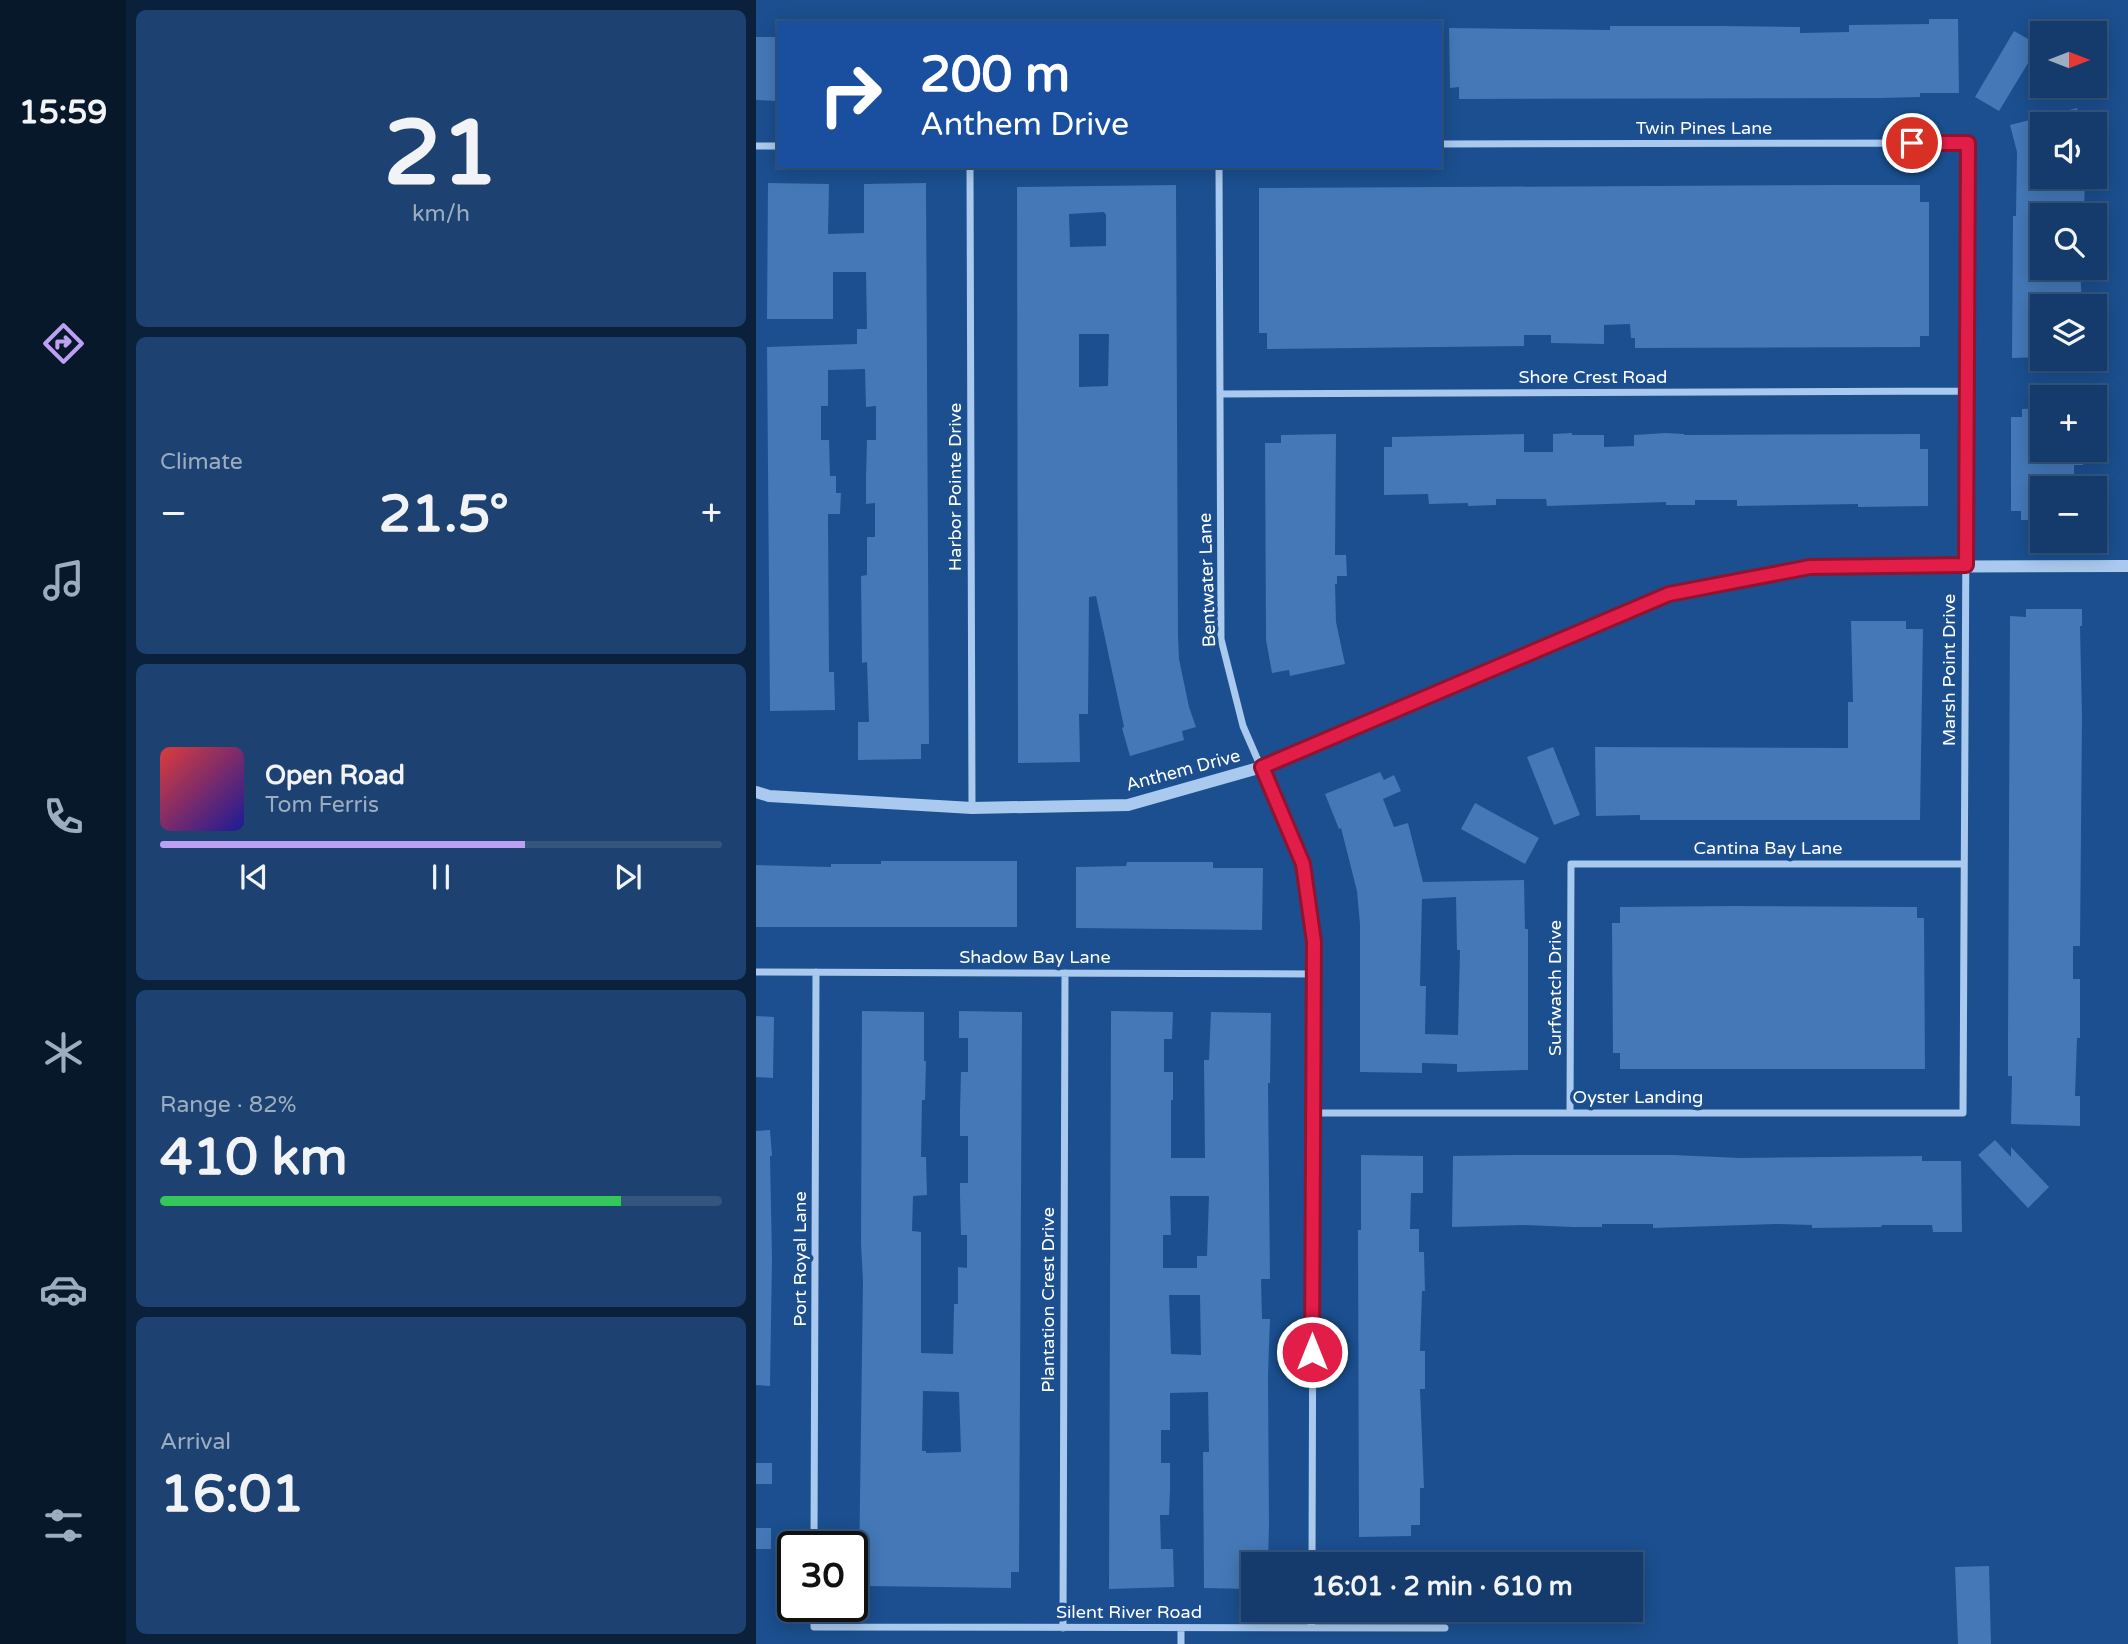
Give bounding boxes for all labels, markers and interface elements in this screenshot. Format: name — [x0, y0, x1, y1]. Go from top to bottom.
north arrow — [2030, 21, 2107, 98]
map controls — [2030, 21, 2107, 553]
text: 200 m — [920, 46, 1070, 105]
icon: right — [805, 49, 896, 140]
text: 15:59 — [19, 94, 107, 132]
text: 21 — [384, 99, 498, 209]
text: Anthem Drive — [920, 106, 1129, 144]
button: sound — [2030, 112, 2107, 189]
pin — [1882, 113, 1942, 173]
street label: Twin Pines Lane — [1636, 117, 1772, 139]
icon: arrive — [1893, 124, 1931, 162]
text: km/h — [412, 200, 470, 228]
button: search — [2030, 203, 2107, 280]
button: layers — [2030, 294, 2107, 371]
icon: directions — [39, 319, 88, 368]
street label: Shore Crest Road — [1519, 366, 1667, 388]
button: + — [2030, 385, 2107, 462]
street label: Harbor Pointe Drive — [944, 403, 966, 571]
text: Climate — [160, 448, 243, 476]
button: − — [2030, 476, 2107, 553]
text: 21.5° — [379, 483, 509, 546]
text: − — [160, 491, 187, 537]
text: + — [701, 491, 722, 537]
street label: Bentwater Lane — [1194, 513, 1220, 647]
icon: music — [39, 556, 88, 605]
street label: Marsh Point Drive — [1938, 594, 1960, 746]
street label: Anthem Drive — [1123, 744, 1243, 796]
text: Open Road — [265, 760, 405, 791]
text: Tom Ferris — [265, 791, 379, 819]
icon: phone — [39, 792, 88, 841]
street label: Cantina Bay Lane — [1694, 837, 1842, 859]
icon: previous — [235, 858, 273, 896]
icon: pause — [422, 858, 460, 896]
icon: next — [609, 858, 647, 896]
street label: Surfwatch Drive — [1544, 920, 1566, 1056]
street label: Shadow Bay Lane — [959, 946, 1111, 968]
icon: climate — [39, 1028, 88, 1077]
street label: Oyster Landing — [1573, 1086, 1703, 1108]
text: Range · 82% — [160, 1091, 296, 1119]
text: 410 km — [160, 1126, 348, 1189]
street label: Port Royal Lane — [789, 1191, 811, 1327]
street label: Plantation Crest Drive — [1037, 1207, 1059, 1393]
icon: car — [39, 1265, 88, 1314]
position arrow — [1275, 1315, 1349, 1389]
text: Arrival — [160, 1428, 231, 1456]
text: 16:01 — [160, 1463, 304, 1526]
icon: filters — [39, 1501, 88, 1550]
speed limit sign: 30 — [777, 1531, 868, 1622]
text: 16:01 · 2 min · 610 m — [1311, 1571, 1573, 1602]
street label: Silent River Road — [1056, 1601, 1202, 1623]

